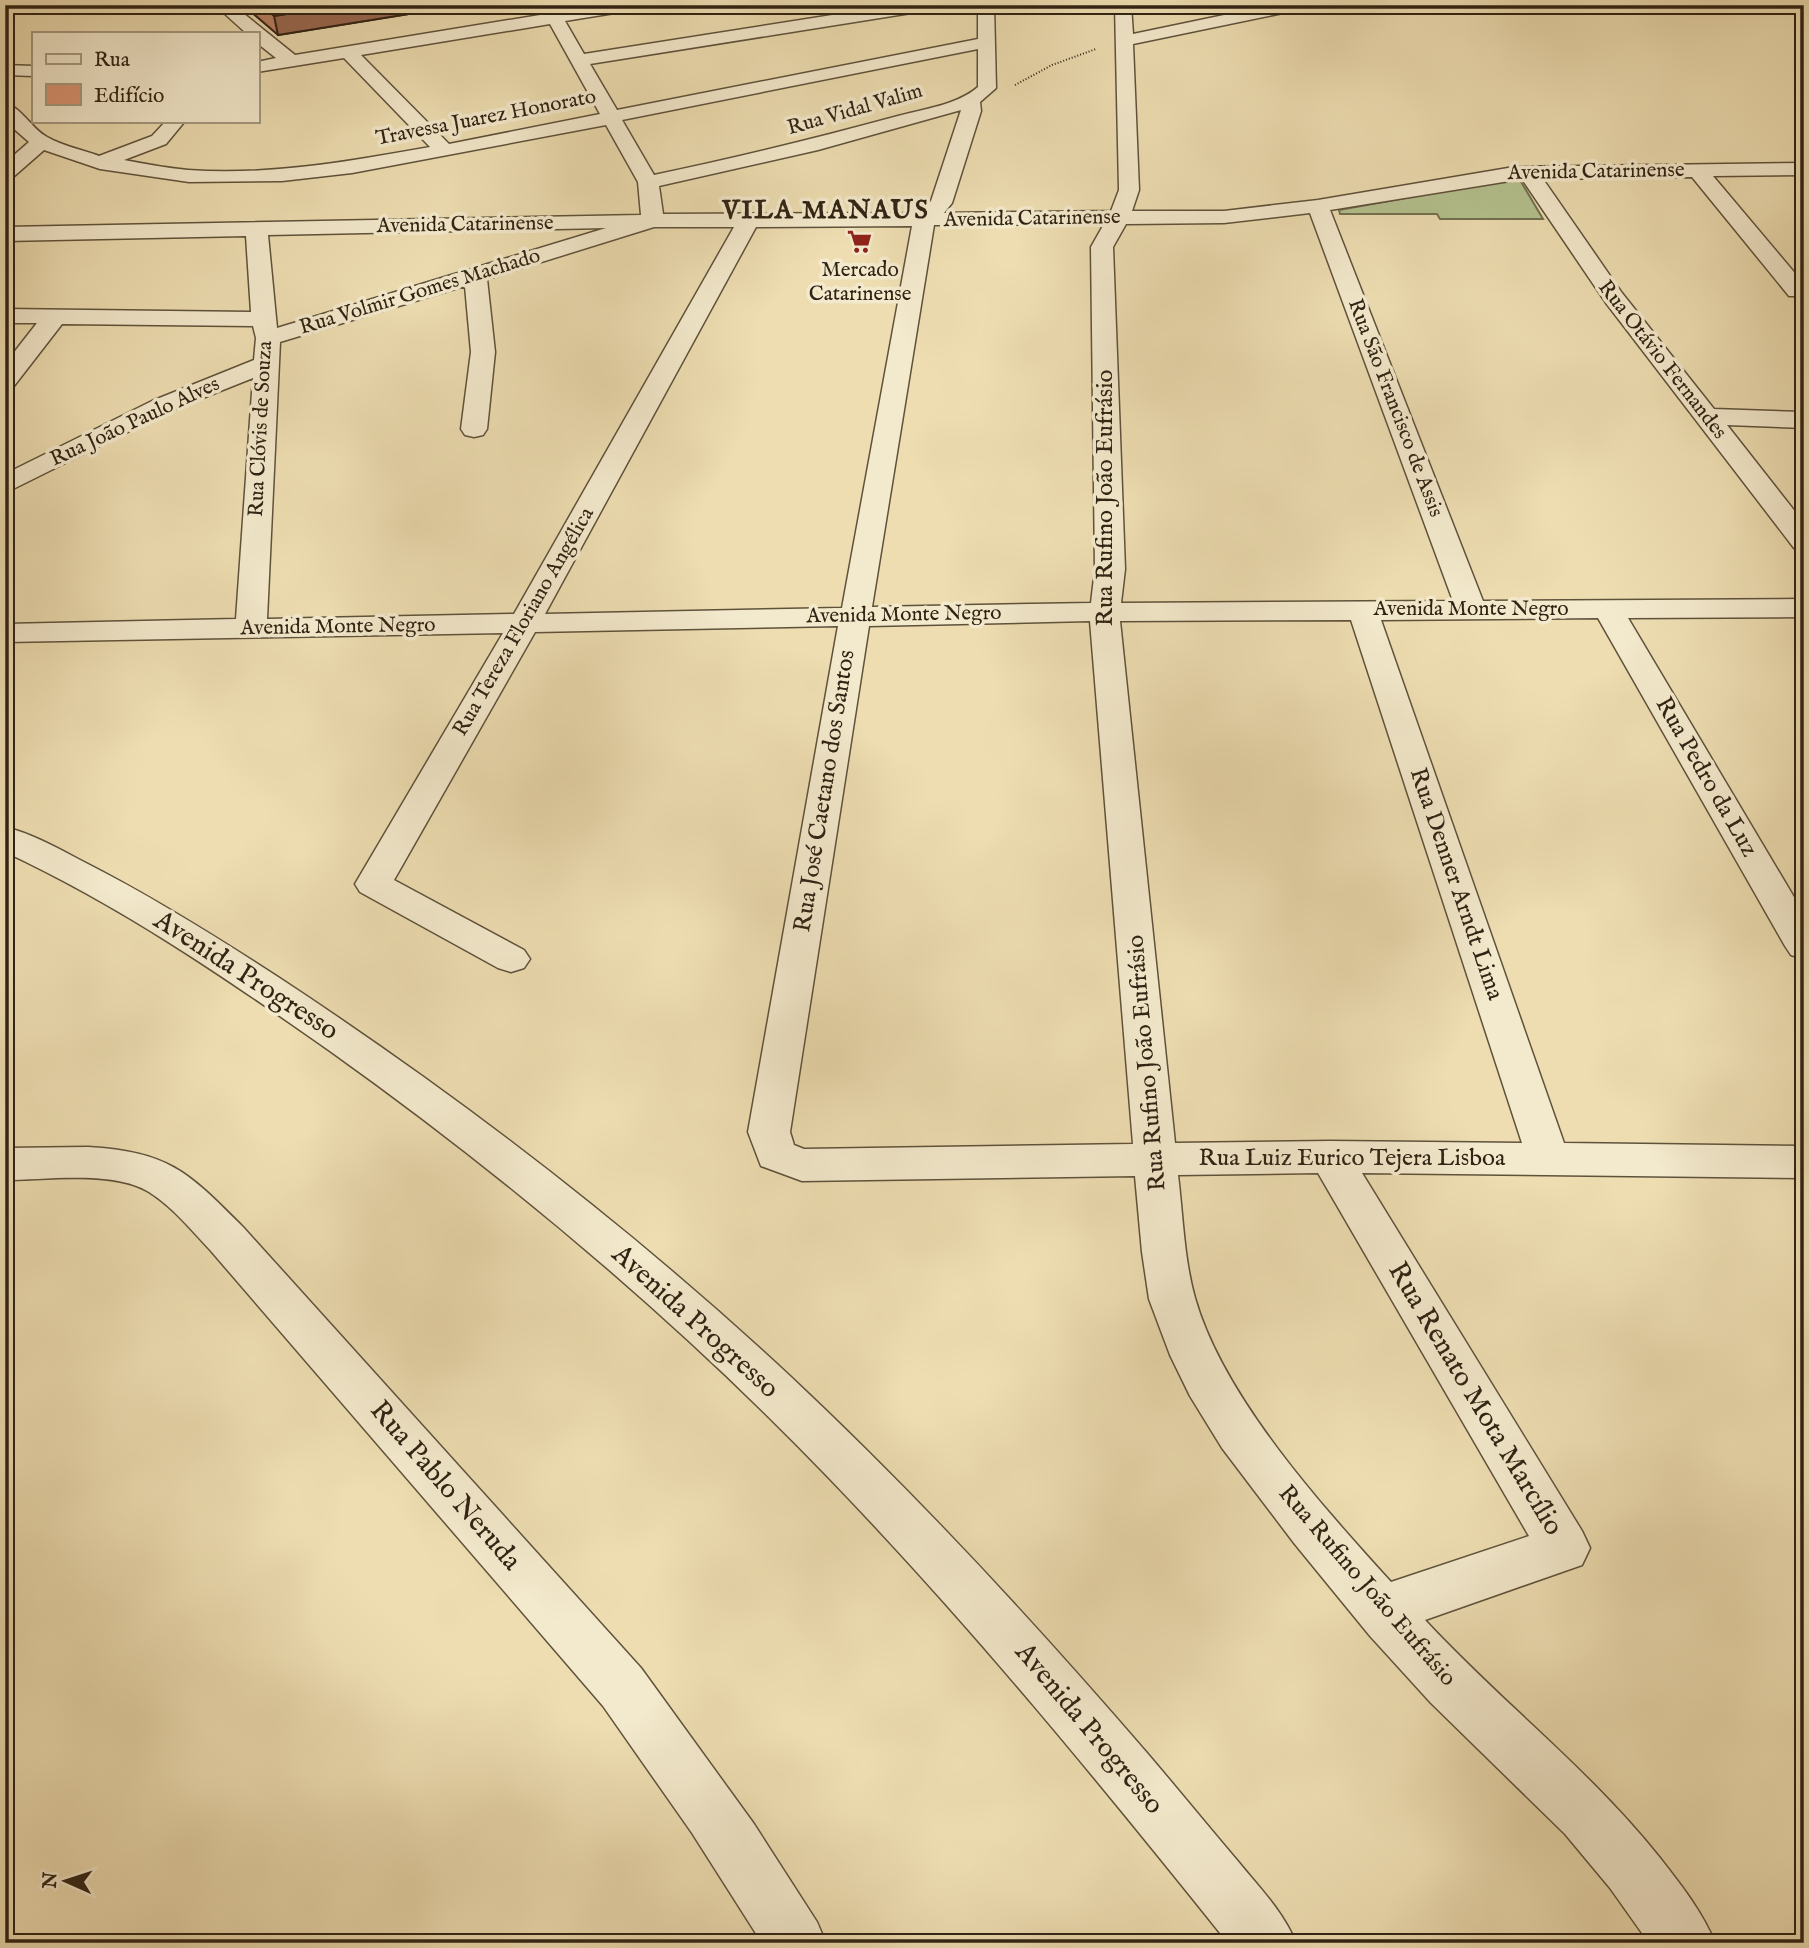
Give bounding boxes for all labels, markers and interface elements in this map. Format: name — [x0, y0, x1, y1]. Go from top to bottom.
legend — [32, 32, 259, 122]
text: Rua — [94, 47, 131, 74]
street label: Rua Vidal Valim — [784, 78, 926, 142]
text: Edifício — [94, 83, 164, 110]
street label: Travessa Juarez Honorato — [374, 83, 598, 153]
street label: Avenida Catarinense — [1506, 157, 1685, 187]
district label: VILA MANAUS — [721, 194, 930, 227]
street label: Avenida Catarinense — [942, 204, 1121, 234]
street label: Avenida Catarinense — [375, 210, 554, 240]
supermarket icon: Mercado Catarinense — [846, 227, 874, 255]
street label: Rua Volmir Gomes Machado — [296, 242, 544, 342]
place label: Mercado Catarinense — [809, 257, 912, 308]
street label: Rua Otávio Fernandes — [1591, 275, 1733, 445]
street label: Rua São Francisco de Assis — [1341, 295, 1449, 521]
street label: Rua Clóvis de Souza — [243, 339, 279, 518]
street label: Rua Rufino João Eufrásio — [1090, 369, 1121, 627]
street label: Rua João Paulo Alves — [46, 371, 224, 473]
street label: Rua Tereza Floriano Angélica — [447, 502, 601, 741]
street label: Avenida Monte Negro — [1372, 596, 1569, 623]
street label: Avenida Monte Negro — [805, 600, 1002, 630]
street label: Avenida Monte Negro — [239, 612, 436, 642]
street label: Rua José Caetano dos Santos — [787, 648, 863, 934]
street label: Rua Pedro da Luz — [1648, 691, 1764, 863]
street label: Rua Denner Arndt Lima — [1402, 764, 1511, 1005]
street label: Avenida Progresso — [146, 903, 345, 1049]
street label: Rua Rufino João Eufrásio — [1120, 934, 1174, 1192]
street label: Rua Luiz Eurico Tejera Lisboa — [1199, 1143, 1506, 1174]
street label: Avenida Progresso — [603, 1237, 786, 1406]
street label: Rua Renato Mota Marcílio — [1379, 1256, 1571, 1542]
street label: Rua Pablo Neruda — [362, 1394, 529, 1579]
street label: Rua Rufino João Eufrásio — [1271, 1479, 1463, 1693]
street label: Avenida Progresso — [1006, 1635, 1171, 1822]
north arrow — [32, 1846, 102, 1916]
text: N — [39, 1871, 63, 1890]

